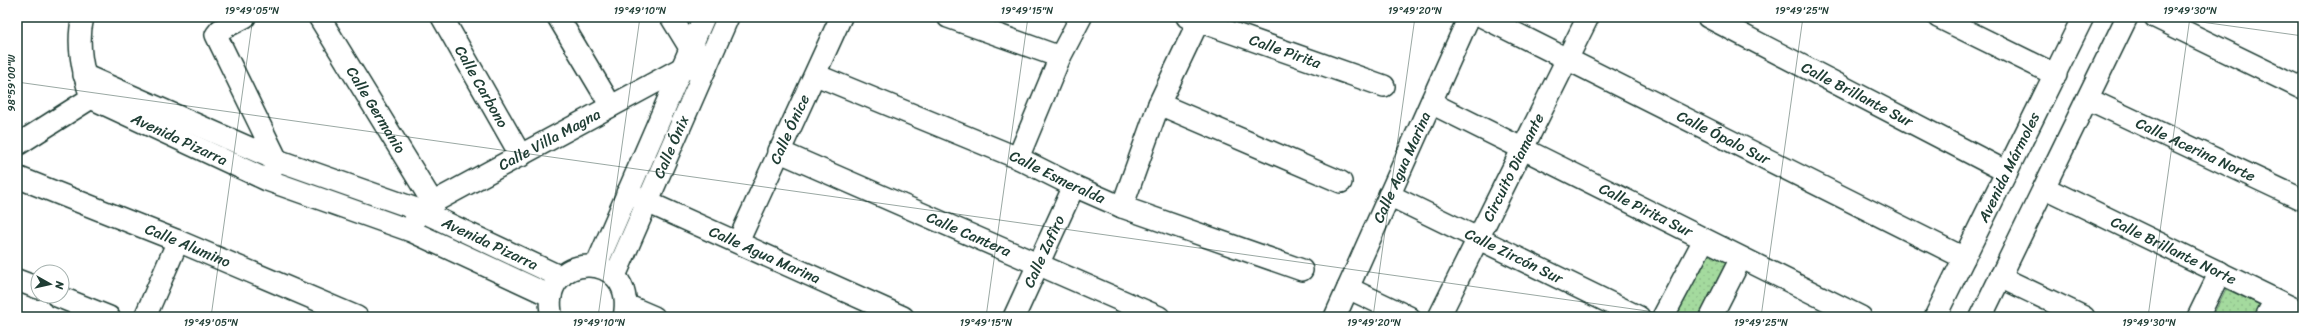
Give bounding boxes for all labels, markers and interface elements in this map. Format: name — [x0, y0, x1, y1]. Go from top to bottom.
text: 19°49'05"N — [225, 2, 279, 20]
text: 19°49'10"N — [614, 2, 666, 20]
text: 19°49'15"N — [1001, 2, 1053, 20]
text: 19°49'20"N — [1388, 2, 1442, 20]
text: 19°49'25"N — [1775, 2, 1829, 20]
text: 19°49'30"N — [2163, 2, 2217, 20]
street label: Calle Pirita — [1246, 27, 1325, 76]
street label: Calle Carbono — [448, 40, 516, 133]
text: 98°59'00"W — [3, 54, 21, 111]
street label: Calle Brillante Sur — [1797, 54, 1919, 135]
street label: Calle Germanio — [339, 61, 413, 159]
street label: Calle Ónice — [762, 90, 817, 168]
street label: Calle Villa Magna — [493, 101, 606, 178]
street label: Calle Ópalo Sur — [1672, 103, 1776, 172]
street label: Avenida Pizarra — [126, 105, 232, 173]
street label: Calle Agua Marina — [1366, 107, 1438, 227]
street label: Circuito Diamante — [1475, 108, 1551, 226]
street label: Avenida Mármoles — [1970, 108, 2047, 228]
street label: Calle Acerina Norte — [2131, 110, 2260, 189]
street label: Calle Ónix — [646, 111, 697, 183]
street label: Calle Esmeralda — [1005, 143, 1110, 211]
street label: Calle Pirita Sur — [1594, 176, 1698, 245]
street label: Calle Cantera — [922, 204, 1016, 264]
street label: Avenida Pizarra — [437, 209, 543, 278]
street label: Calle Brillante Norte — [2106, 209, 2241, 292]
street label: Calle Zafiro — [1016, 211, 1072, 292]
street label: Calle Alumino — [141, 216, 235, 275]
street label: Calle Agua Marina — [705, 218, 825, 291]
street label: Calle Zircón Sur — [1460, 221, 1568, 291]
north arrow — [30, 264, 70, 304]
text: N — [49, 279, 69, 291]
text: 19°49'05"N — [184, 314, 238, 332]
text: 19°49'10"N — [573, 314, 625, 332]
text: 19°49'15"N — [960, 314, 1012, 332]
text: 19°49'20"N — [1347, 314, 1401, 332]
text: 19°49'25"N — [1734, 314, 1788, 332]
text: 19°49'30"N — [2122, 314, 2176, 332]

